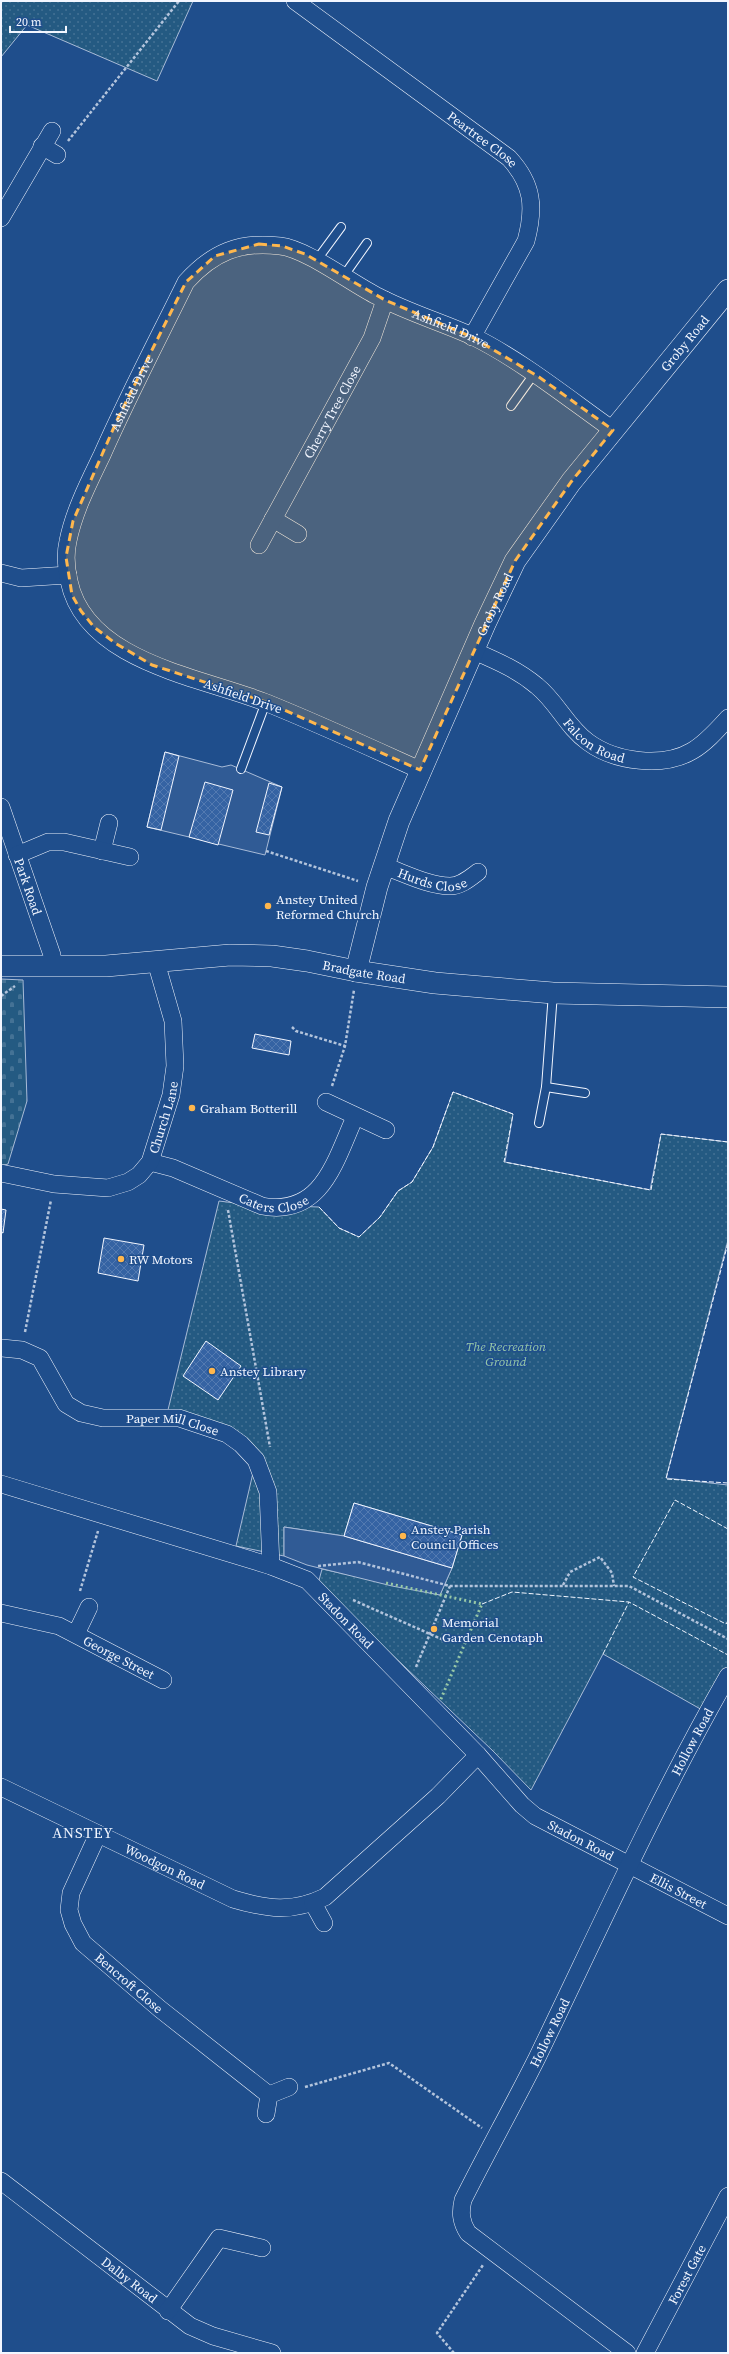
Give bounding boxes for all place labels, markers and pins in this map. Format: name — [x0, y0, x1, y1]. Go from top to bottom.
place label: Anstey United Reformed Church — [276, 891, 380, 923]
marker: Anstey United Reformed Church — [263, 901, 273, 911]
place label: Graham Botterill — [200, 1100, 298, 1117]
marker: Graham Botterill — [187, 1103, 197, 1113]
place label: RW Motors — [129, 1251, 193, 1268]
marker: RW Motors — [116, 1254, 126, 1264]
place label: Anstey Library — [220, 1363, 306, 1380]
marker: Anstey Library — [207, 1366, 217, 1376]
place label: Anstey Parish Council Offices — [411, 1521, 499, 1553]
marker: Anstey Parish Council Offices — [398, 1531, 408, 1541]
place label: Memorial Garden Cenotaph — [442, 1614, 543, 1646]
marker: Memorial Garden Cenotaph — [429, 1624, 439, 1634]

